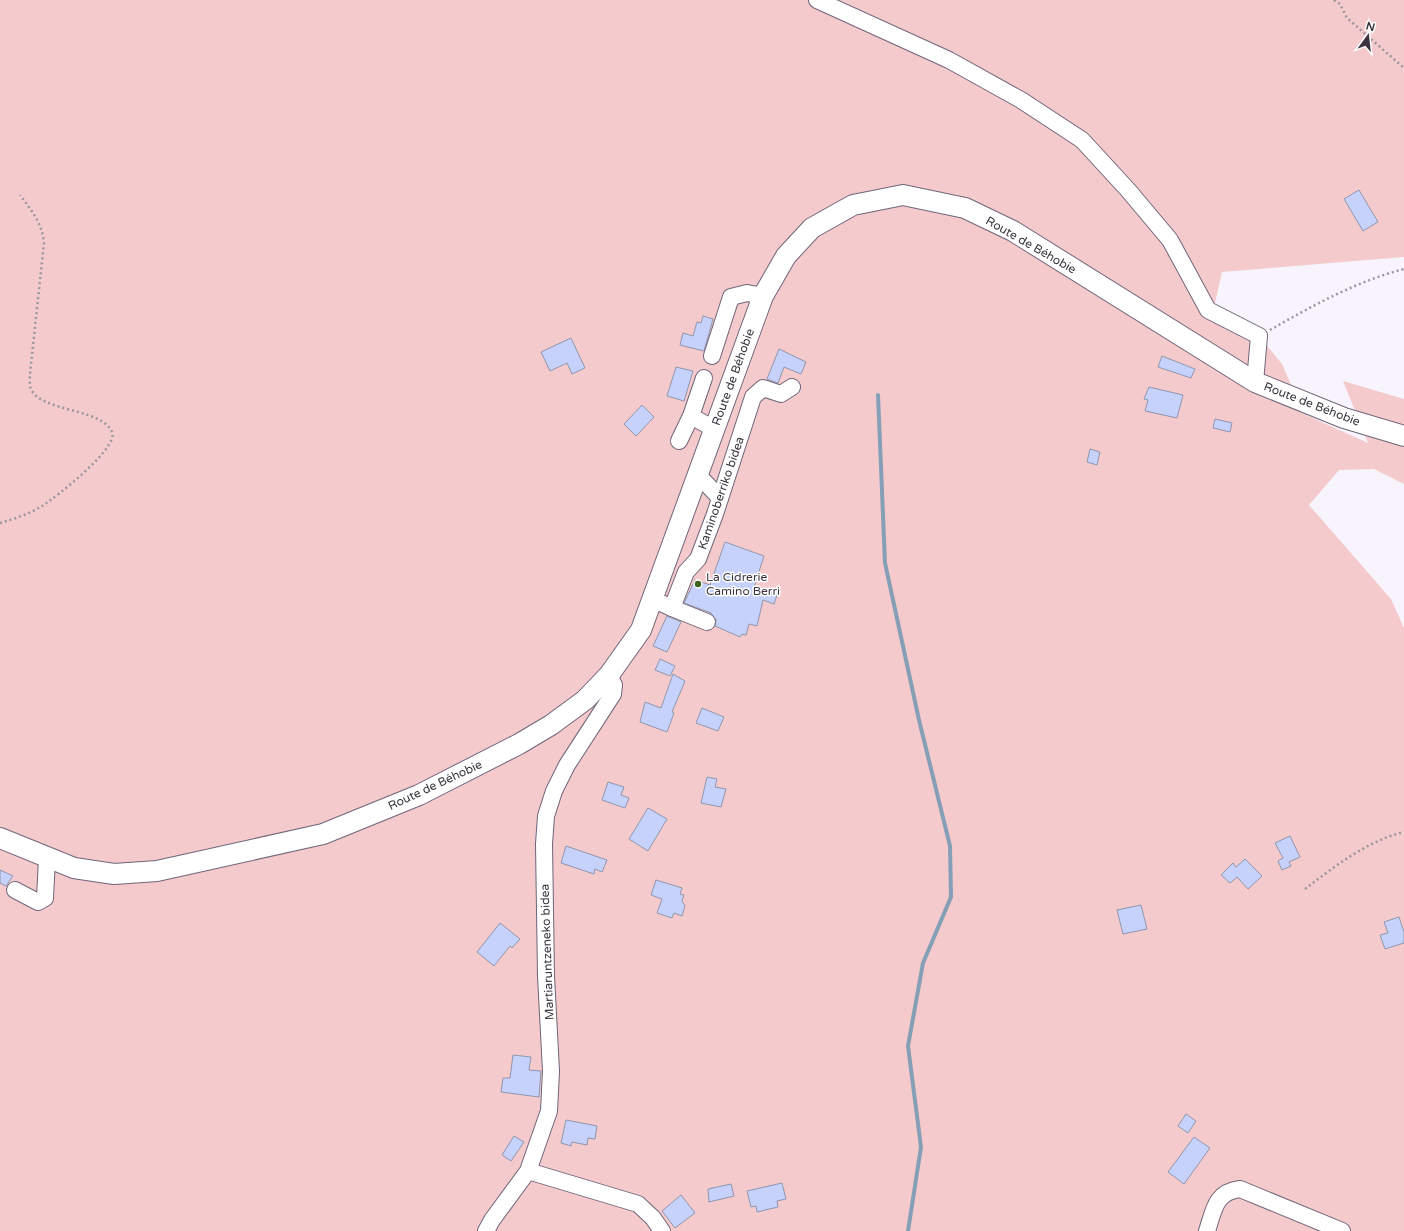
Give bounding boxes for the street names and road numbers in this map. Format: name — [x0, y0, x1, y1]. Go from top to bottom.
street label: Route de Béhobie — [983, 213, 1079, 277]
street label: Route de Béhobie — [709, 326, 757, 427]
street label: Route de Béhobie — [1262, 379, 1362, 429]
street label: Kaminoberriko bidea — [695, 435, 747, 551]
street label: Route de Béhobie — [386, 757, 484, 813]
street label: Martiaruntzeneko bidea — [538, 884, 556, 1020]

